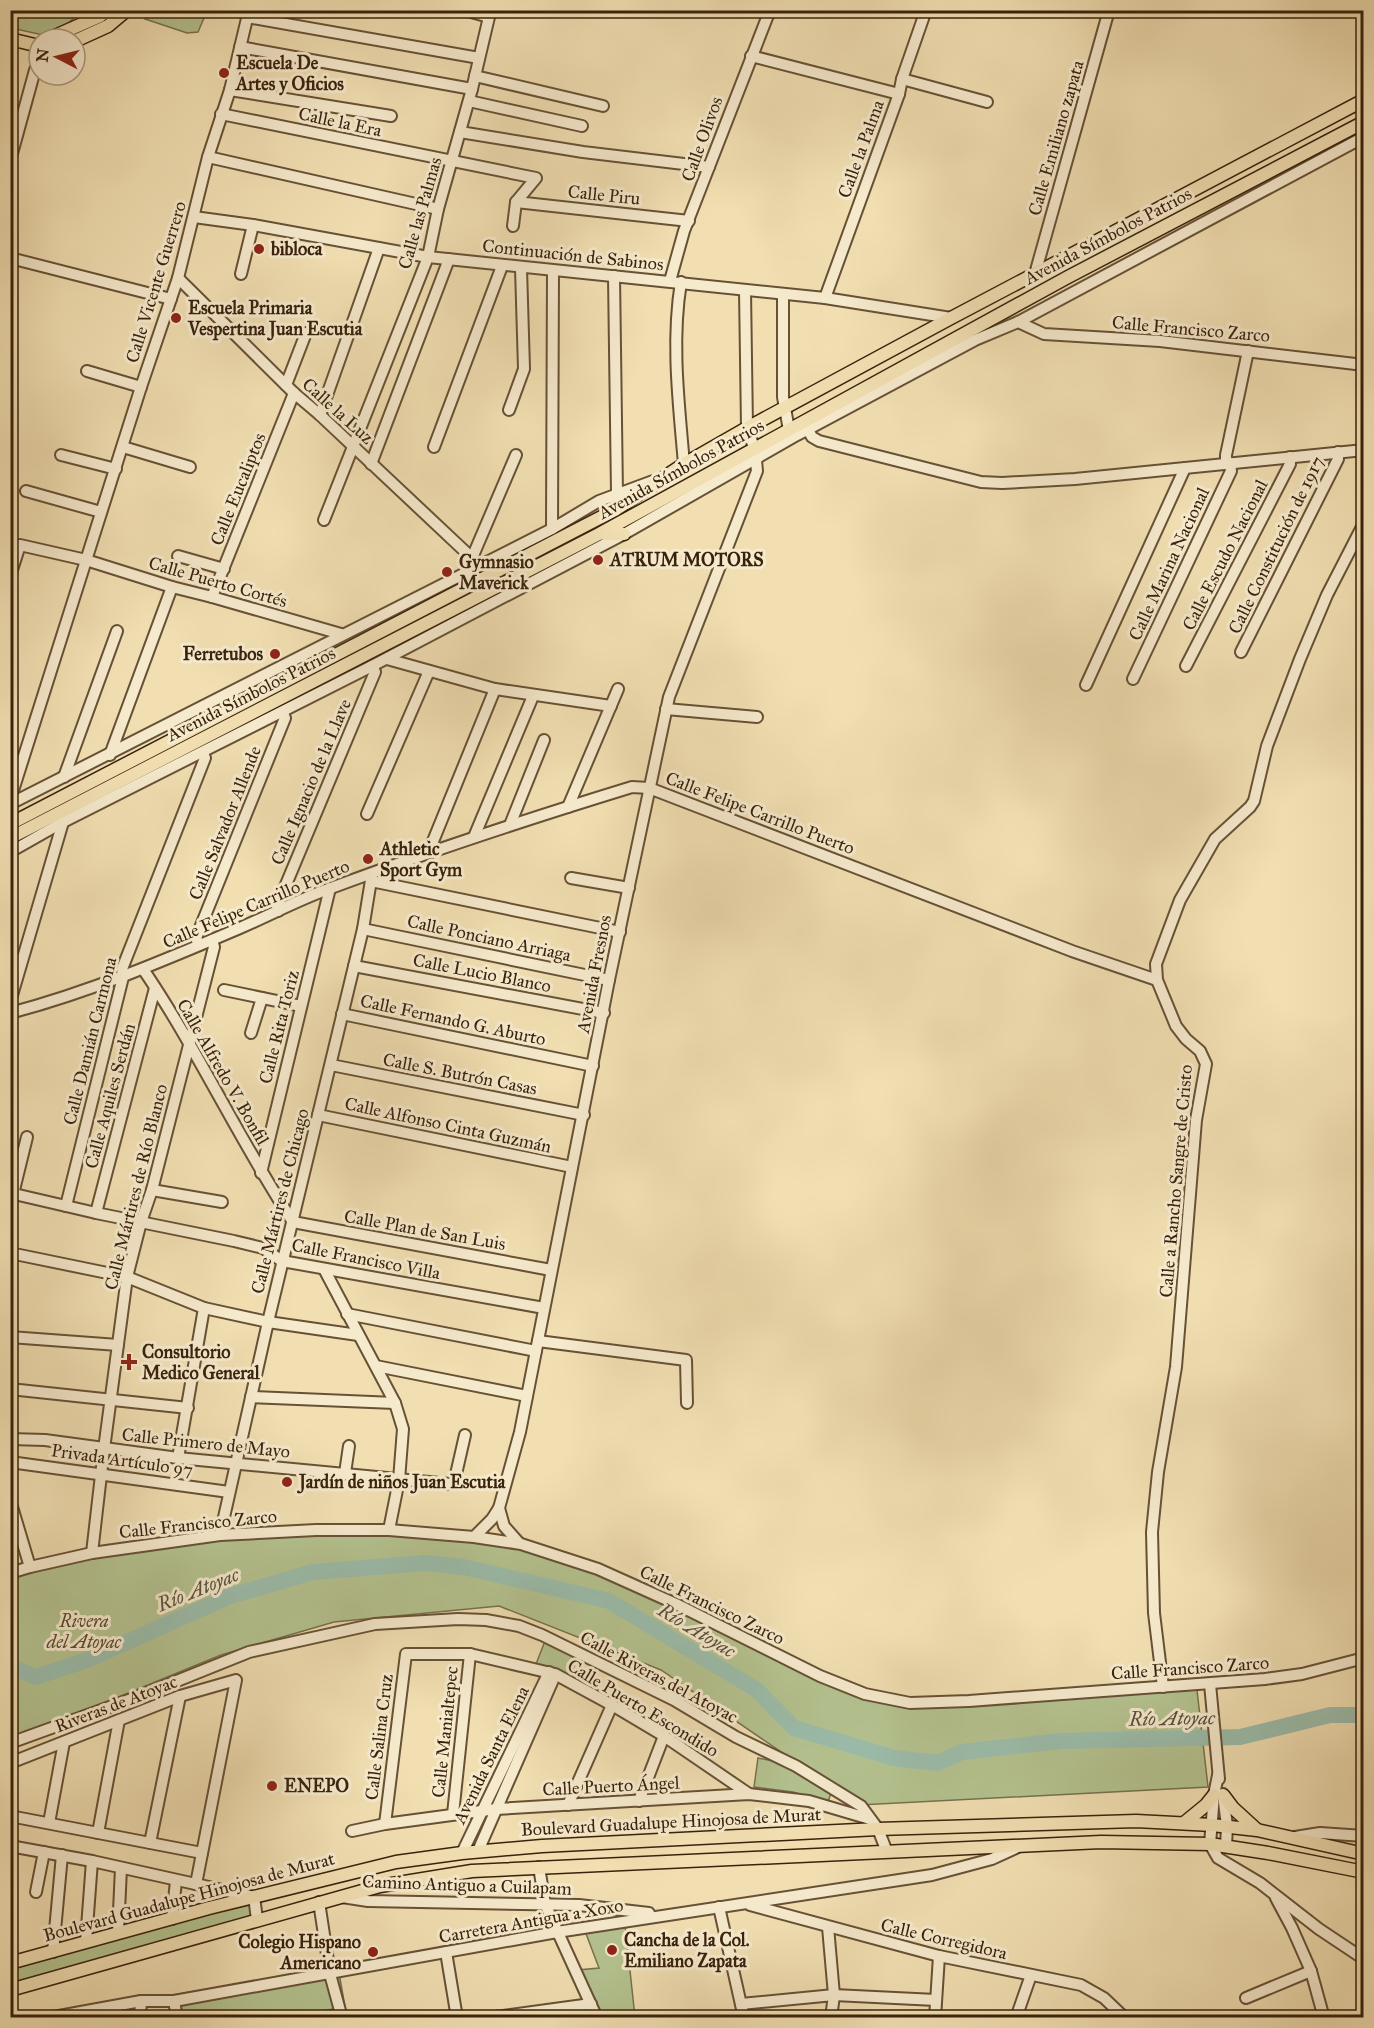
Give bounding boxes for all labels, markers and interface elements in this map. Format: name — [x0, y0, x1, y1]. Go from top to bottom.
north arrow — [27, 27, 87, 87]
text: N — [32, 47, 53, 63]
place label: Escuela De Artes y Oficios — [235, 52, 344, 96]
street label: Calle Emiliano zapata — [1023, 57, 1089, 218]
marker: Escuela De Artes y Oficios — [217, 66, 231, 80]
street label: Calle Olivos — [677, 94, 727, 184]
street label: Calle la Palma — [833, 97, 889, 201]
street label: Calle la Era — [296, 102, 384, 142]
street label: Calle las Palmas — [393, 154, 447, 272]
street label: Calle Piru — [567, 180, 642, 210]
street label: Avenida Símbolos Patrios — [1020, 183, 1195, 290]
street label: Calle Vicente Guerrero — [121, 199, 191, 365]
street label: Continuación de Sabinos — [481, 235, 665, 275]
place label: bibloca — [270, 238, 323, 260]
marker: bibloca — [252, 242, 266, 256]
place label: Escuela Primaria Vespertina Juan Escutia — [187, 297, 363, 341]
marker: Escuela Primaria Vespertina Juan Escutia — [169, 311, 183, 325]
street label: Calle Francisco Zarco — [1111, 311, 1271, 347]
street label: Calle la Luz — [298, 373, 378, 449]
street label: Avenida Símbolos Patrios — [593, 414, 768, 524]
street label: Calle Eucaliptos — [205, 429, 271, 549]
street label: Calle Constitución de 1917 — [1223, 453, 1329, 637]
street label: Calle Escudo Nacional — [1178, 476, 1273, 634]
street label: Calle Marina Nacional — [1124, 484, 1214, 644]
place label: ATRUM MOTORS — [609, 549, 764, 571]
place label: Gymnasio Maverick — [459, 551, 534, 594]
street label: Calle Puerto Cortés — [146, 552, 290, 612]
marker: ATRUM MOTORS — [591, 553, 605, 567]
marker: Gymnasio Maverick — [440, 565, 454, 579]
street label: Avenida Símbolos Patrios — [162, 642, 339, 747]
place label: Ferretubos — [183, 643, 263, 665]
marker: Ferretubos — [268, 647, 282, 661]
street label: Calle Ignacio de la Llave — [266, 696, 357, 869]
street label: Calle Salvador Allende — [184, 743, 266, 903]
street label: Calle Felipe Carrillo Puerto — [662, 767, 858, 859]
place label: Athletic Sport Gym — [379, 838, 463, 882]
marker: Athletic Sport Gym — [361, 852, 375, 866]
street label: Calle Felipe Carrillo Puerto — [159, 855, 353, 953]
street label: Calle Ponciano Arriaga — [405, 910, 573, 967]
street label: Avenida Fresnos — [572, 913, 616, 1036]
street label: Calle Lucio Blanco — [411, 949, 553, 997]
street label: Calle Damián Carmona — [58, 954, 122, 1127]
street label: Calle Rita Toriz — [254, 968, 304, 1086]
street label: Calle Fernando G. Aburto — [358, 990, 548, 1050]
street label: Calle Alfredo V. Bonfil — [172, 995, 274, 1149]
street label: Calle Aquiles Serdán — [80, 1021, 141, 1171]
street label: Calle S. Butrón Casas — [381, 1048, 539, 1100]
street label: Calle a Rancho Sangre de Cristo — [1155, 1064, 1198, 1298]
street label: Calle Mártires de Río Blanco — [100, 1082, 172, 1292]
street label: Calle Alfonso Cinta Guzmán — [343, 1092, 554, 1158]
street label: Calle Mártires de Chicago — [246, 1106, 315, 1296]
street label: Calle Plan de San Luis — [342, 1205, 508, 1255]
street label: Calle Francisco Villa — [290, 1234, 443, 1284]
place label: Consultorio Medico General — [142, 1341, 261, 1384]
marker: Consultorio Medico General — [120, 1353, 138, 1371]
street label: Calle Primero de Mayo — [121, 1423, 291, 1463]
street label: Privada Artículo 97 — [50, 1439, 194, 1481]
place label: Jardín de niños Juan Escutia — [297, 1471, 506, 1494]
marker: Jardín de niños Juan Escutia — [280, 1475, 294, 1489]
street label: Calle Francisco Zarco — [118, 1505, 278, 1543]
street label: Calle Francisco Zarco — [636, 1560, 788, 1650]
water label: Río Atoyac — [153, 1561, 243, 1617]
water label: Río Atoyac — [653, 1597, 741, 1663]
park label: Rivera del Atoyac — [46, 1610, 122, 1653]
street label: Calle Riveras del Atoyac — [576, 1626, 742, 1728]
street label: Calle Francisco Zarco — [1110, 1652, 1270, 1684]
street label: Calle Puerto Escondido — [563, 1654, 723, 1762]
street label: Calle Manialtepec — [427, 1665, 463, 1799]
street label: Riveras de Atoyac — [52, 1670, 181, 1737]
street label: Calle Salina Cruz — [360, 1673, 398, 1801]
street label: Avenida Santa Elena — [448, 1682, 534, 1828]
water label: Río Atoyac — [1128, 1705, 1216, 1731]
street label: Calle Puerto Ángel — [542, 1769, 680, 1802]
place label: ENEPO — [284, 1775, 349, 1797]
marker: ENEPO — [265, 1779, 279, 1793]
street label: Boulevard Guadalupe Hinojosa de Murat — [520, 1803, 822, 1841]
street label: Boulevard Guadalupe Hinojosa de Murat — [41, 1847, 338, 1947]
street label: Camino Antiguo a Cuilapam — [362, 1870, 572, 1901]
street label: Carretera Antigua a Xoxo — [437, 1894, 625, 1949]
street label: Calle Corregidora — [878, 1914, 1010, 1965]
place label: Cancha de la Col. Emiliano Zapata — [624, 1929, 750, 1973]
place label: Colegio Hispano Americano — [238, 1931, 361, 1974]
marker: Cancha de la Col. Emiliano Zapata — [605, 1943, 619, 1957]
marker: Colegio Hispano Americano — [366, 1945, 380, 1959]

